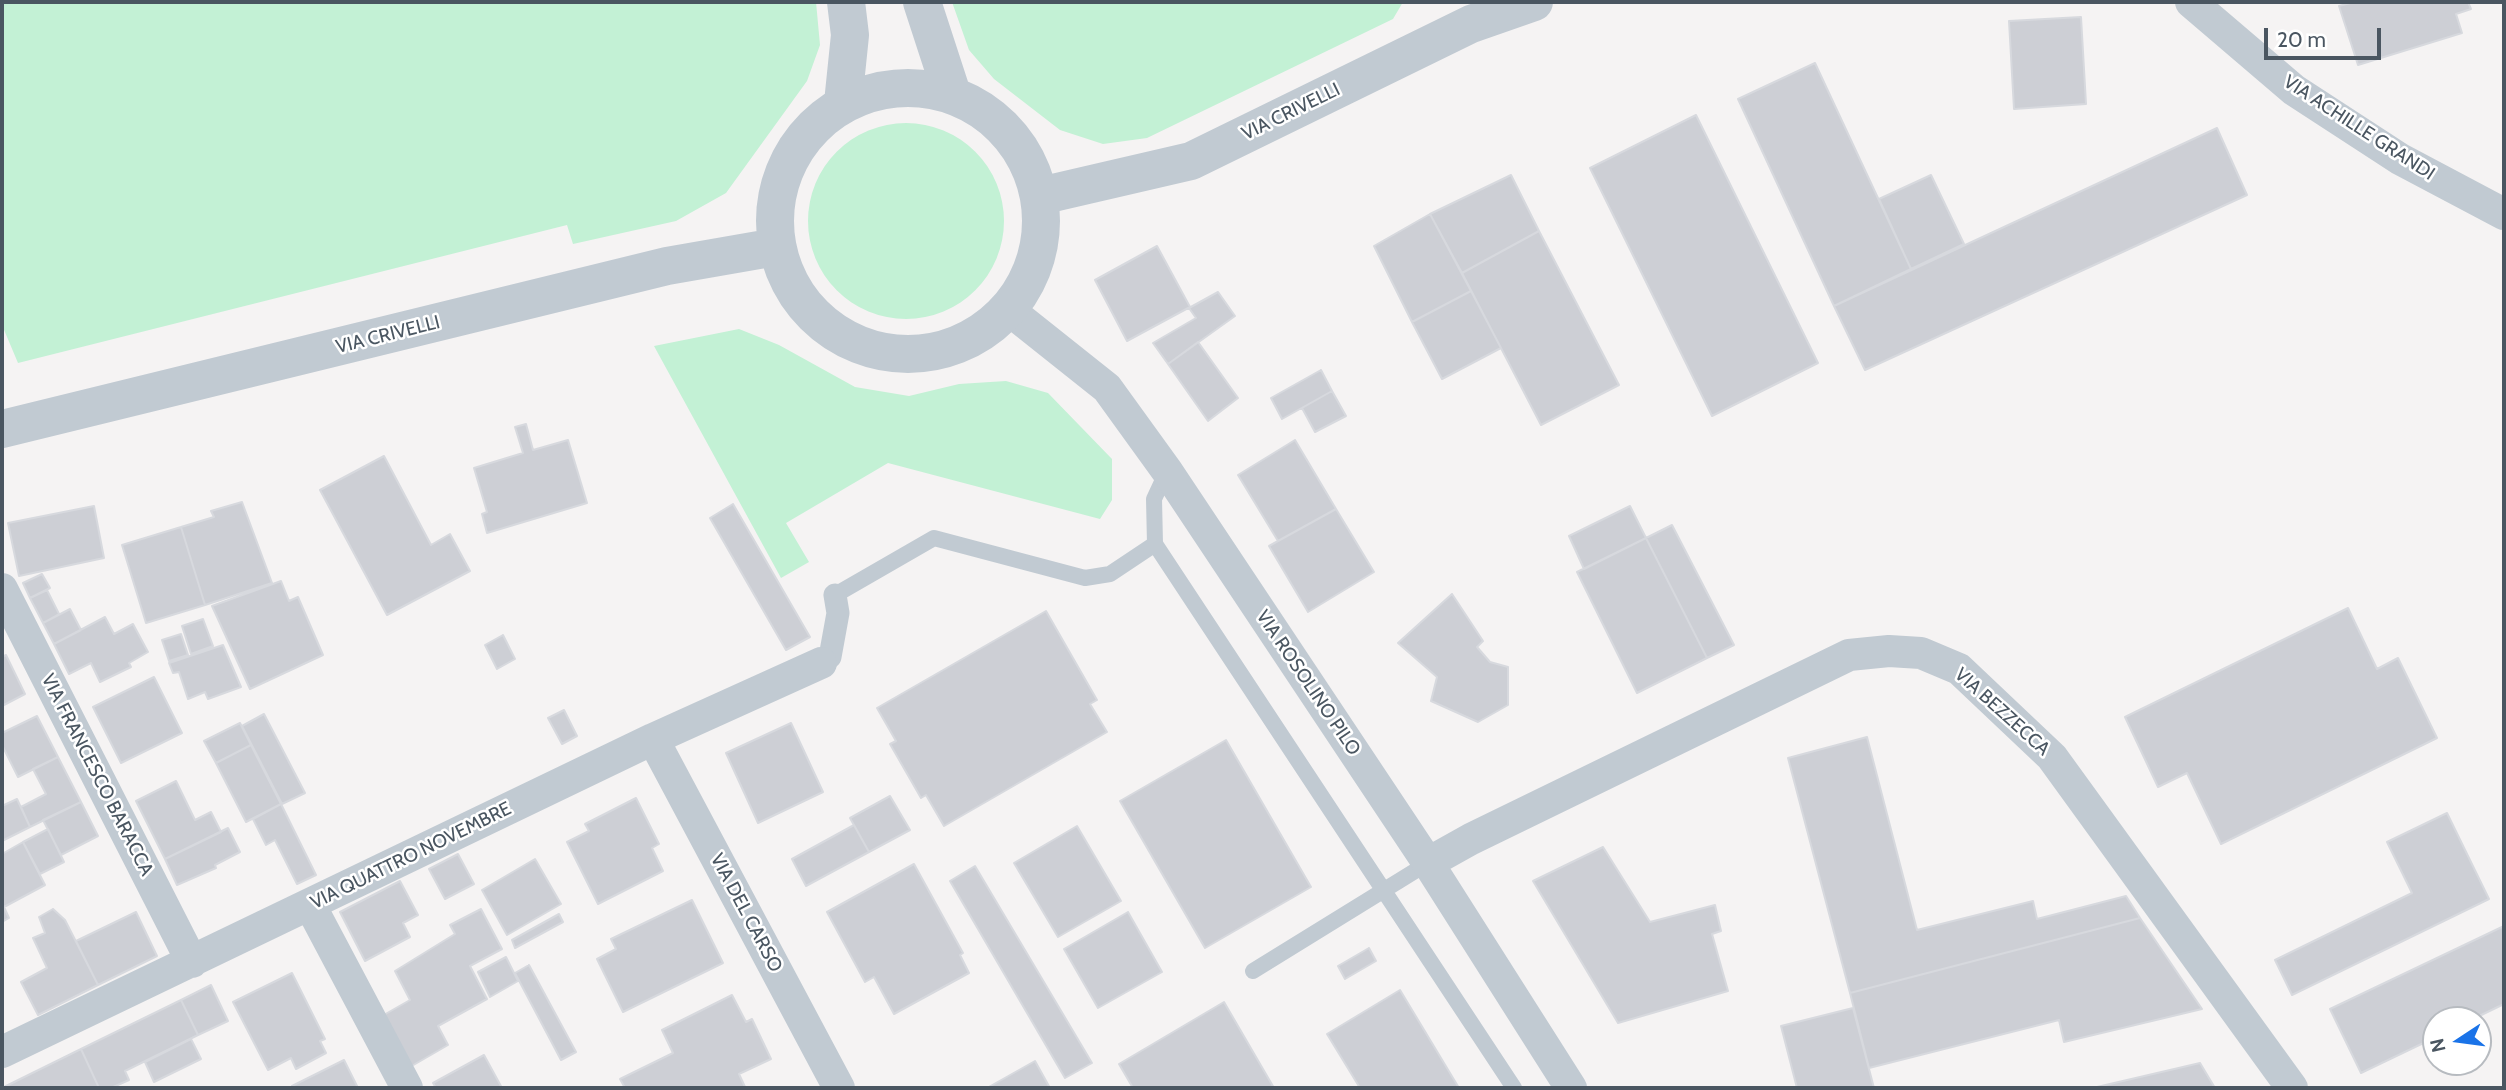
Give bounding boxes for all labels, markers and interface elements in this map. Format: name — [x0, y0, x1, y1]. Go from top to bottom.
scale bar — [2268, 14, 2385, 58]
text: 20 m — [2277, 27, 2326, 52]
street label: VIA ACHILLE GRANDI — [2279, 71, 2439, 185]
street label: VIA CRIVELLI — [1238, 78, 1344, 146]
street label: VIA CRIVELLI — [334, 311, 442, 359]
street label: VIA ROSOLINO PILO — [1251, 606, 1365, 760]
street label: VIA BEZZECCA — [1950, 663, 2054, 761]
street label: VIA FRANCESCO BARACCA — [36, 670, 158, 880]
street label: VIA QUATTRO NOVEMBRE — [307, 797, 515, 915]
street label: VIA DEL CARSO — [705, 850, 787, 976]
north arrow — [2422, 1006, 2492, 1076]
text: N — [2425, 1036, 2451, 1055]

